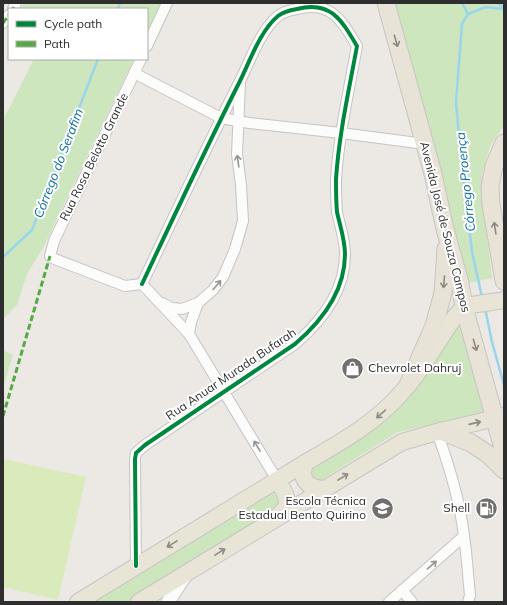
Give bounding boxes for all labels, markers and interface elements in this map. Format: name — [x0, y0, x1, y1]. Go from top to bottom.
legend — [8, 8, 148, 60]
text: Cycle path — [44, 16, 102, 31]
one-way arrow — [393, 34, 400, 47]
text: Path — [44, 36, 70, 51]
street label: Rua Rosa Belotto Grande — [56, 90, 131, 223]
water label: Córrego do Serafim — [30, 106, 86, 220]
water label: Córrego Proença — [452, 131, 478, 233]
street label: Avenida José de Souza Campos — [417, 140, 474, 314]
one-way arrow — [234, 155, 242, 168]
one-way arrow — [491, 222, 499, 235]
one-way arrow — [441, 275, 448, 288]
one-way arrow — [212, 280, 221, 290]
street label: Rua Anuar Murada Bufarah — [163, 324, 299, 423]
one-way arrow — [472, 338, 479, 351]
shop icon: Chevrolet Dahruj — [340, 355, 366, 381]
place label: Chevrolet Dahruj — [368, 360, 461, 375]
one-way arrow — [375, 409, 386, 418]
one-way arrow — [468, 419, 481, 427]
one-way arrow — [252, 440, 260, 452]
one-way arrow — [337, 473, 348, 481]
place label: Escola Técnica Estadual Bento Quirino — [238, 493, 366, 522]
school or university icon: Escola Técnica Estadual Bento Quirino — [369, 495, 395, 521]
fuel station icon: Shell — [473, 495, 499, 521]
place label: Shell — [443, 500, 470, 515]
one-way arrow — [166, 541, 178, 549]
one-way arrow — [214, 548, 226, 556]
one-way arrow — [426, 560, 437, 569]

